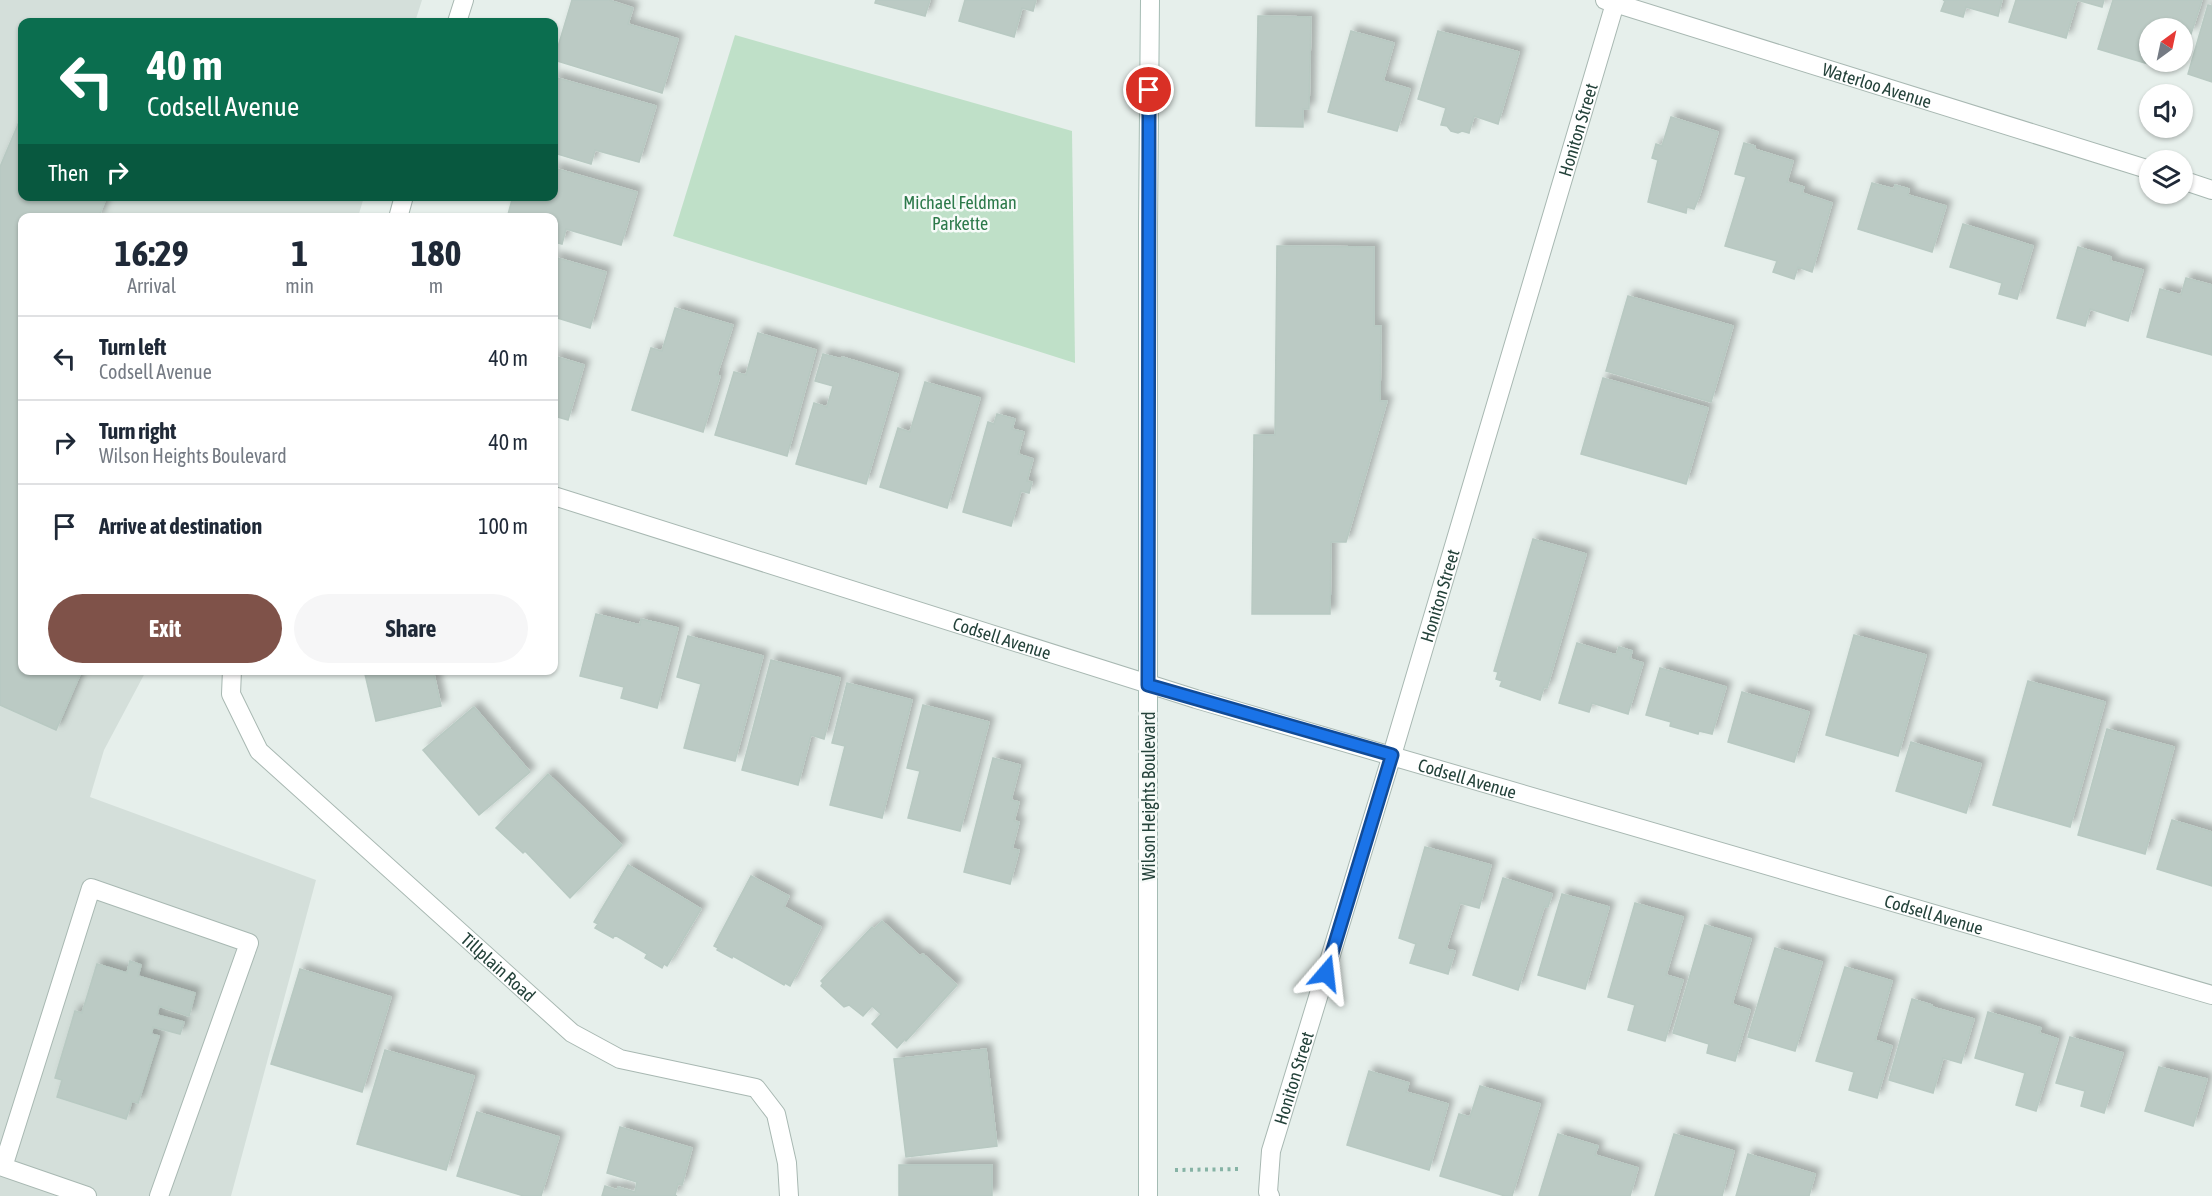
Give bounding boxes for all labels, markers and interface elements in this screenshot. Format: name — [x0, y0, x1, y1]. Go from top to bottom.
north arrow — [2139, 18, 2193, 72]
map controls — [2139, 18, 2193, 204]
text: 40 m — [147, 41, 222, 89]
icon: left — [48, 42, 126, 120]
street label: Waterloo Avenue — [1820, 58, 1934, 112]
pin — [1123, 64, 1174, 115]
icon: arrive — [1132, 73, 1165, 106]
street label: Honiton Street — [1554, 81, 1601, 179]
button: sound — [2139, 84, 2193, 138]
text: Codsell Avenue — [147, 91, 299, 122]
button: layers — [2139, 150, 2193, 204]
icon: right — [101, 156, 134, 189]
text: Then — [48, 160, 89, 186]
park label: Michael Feldman Parkette — [903, 192, 1017, 234]
text: 16:29 — [115, 232, 189, 274]
text: 1 — [291, 232, 308, 274]
text: 180 — [411, 232, 461, 274]
text: Arrival — [127, 274, 176, 297]
text: min — [285, 274, 314, 297]
text: m — [429, 274, 443, 297]
text: Turn left — [99, 334, 166, 360]
icon: left — [48, 342, 81, 375]
text: 40 m — [488, 345, 528, 371]
text: Codsell Avenue — [99, 360, 212, 383]
text: Turn right — [99, 418, 176, 444]
icon: right — [48, 426, 81, 459]
text: 40 m — [488, 429, 528, 455]
text: Wilson Heights Boulevard — [99, 444, 287, 467]
icon: arrive — [48, 510, 81, 543]
text: Arrive at destination — [99, 513, 262, 539]
text: 100 m — [478, 513, 528, 539]
street label: Honiton Street — [1416, 547, 1463, 645]
button: Exit — [48, 594, 282, 663]
button: Share — [294, 594, 528, 663]
street label: Codsell Avenue — [951, 612, 1054, 663]
street label: Wilson Heights Boulevard — [1138, 712, 1159, 880]
street label: Codsell Avenue — [1416, 754, 1519, 802]
street label: Codsell Avenue — [1882, 890, 1986, 938]
street label: Tillplain Road — [457, 928, 540, 1006]
position arrow — [1294, 941, 1358, 1005]
street label: Honiton Street — [1269, 1029, 1317, 1127]

